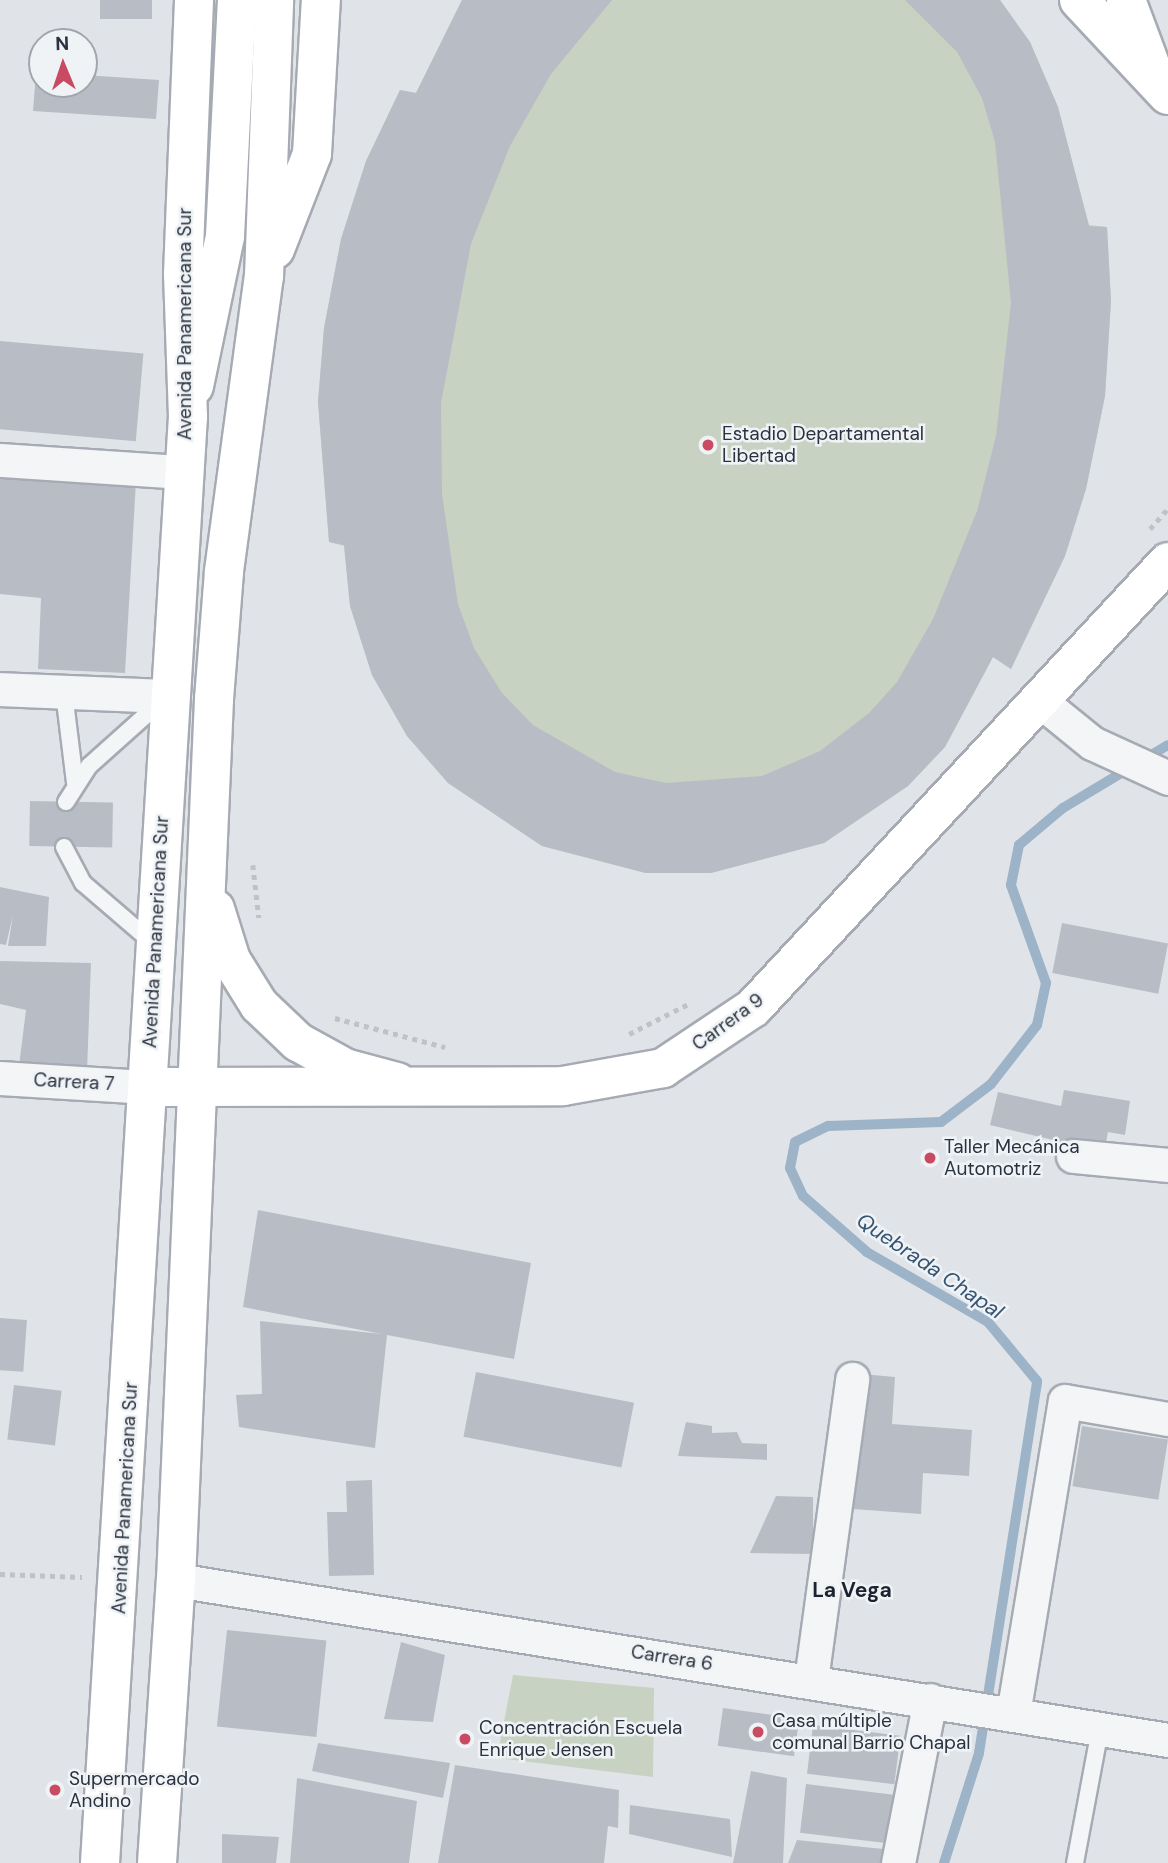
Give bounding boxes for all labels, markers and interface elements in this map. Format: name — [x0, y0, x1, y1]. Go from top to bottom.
north arrow — [28, 28, 98, 98]
text: N — [55, 31, 70, 56]
street label: Avenida Panamericana Sur — [174, 208, 196, 440]
place label: Estadio Departamental Libertad — [722, 423, 924, 467]
marker: Estadio Departamental Libertad — [700, 437, 716, 453]
street label: Avenida Panamericana Sur — [139, 815, 173, 1049]
street label: Carrera 9 — [688, 988, 768, 1056]
street label: Carrera 7 — [33, 1068, 115, 1096]
place label: Taller Mecánica Automotriz — [944, 1136, 1080, 1180]
marker: Taller Mecánica Automotriz — [922, 1150, 938, 1166]
water label: Quebrada Chapal — [852, 1208, 1008, 1324]
street label: Avenida Panamericana Sur — [108, 1381, 142, 1615]
district label: La Vega — [812, 1577, 892, 1603]
street label: Carrera 6 — [629, 1640, 715, 1676]
place label: Casa múltiple comunal Barrio Chapal — [772, 1710, 971, 1754]
place label: Concentración Escuela Enrique Jensen — [479, 1717, 682, 1761]
marker: Casa múltiple comunal Barrio Chapal — [750, 1724, 766, 1740]
marker: Concentración Escuela Enrique Jensen — [457, 1731, 473, 1747]
place label: Supermercado Andino — [69, 1768, 199, 1812]
marker: Supermercado Andino — [47, 1782, 63, 1798]

